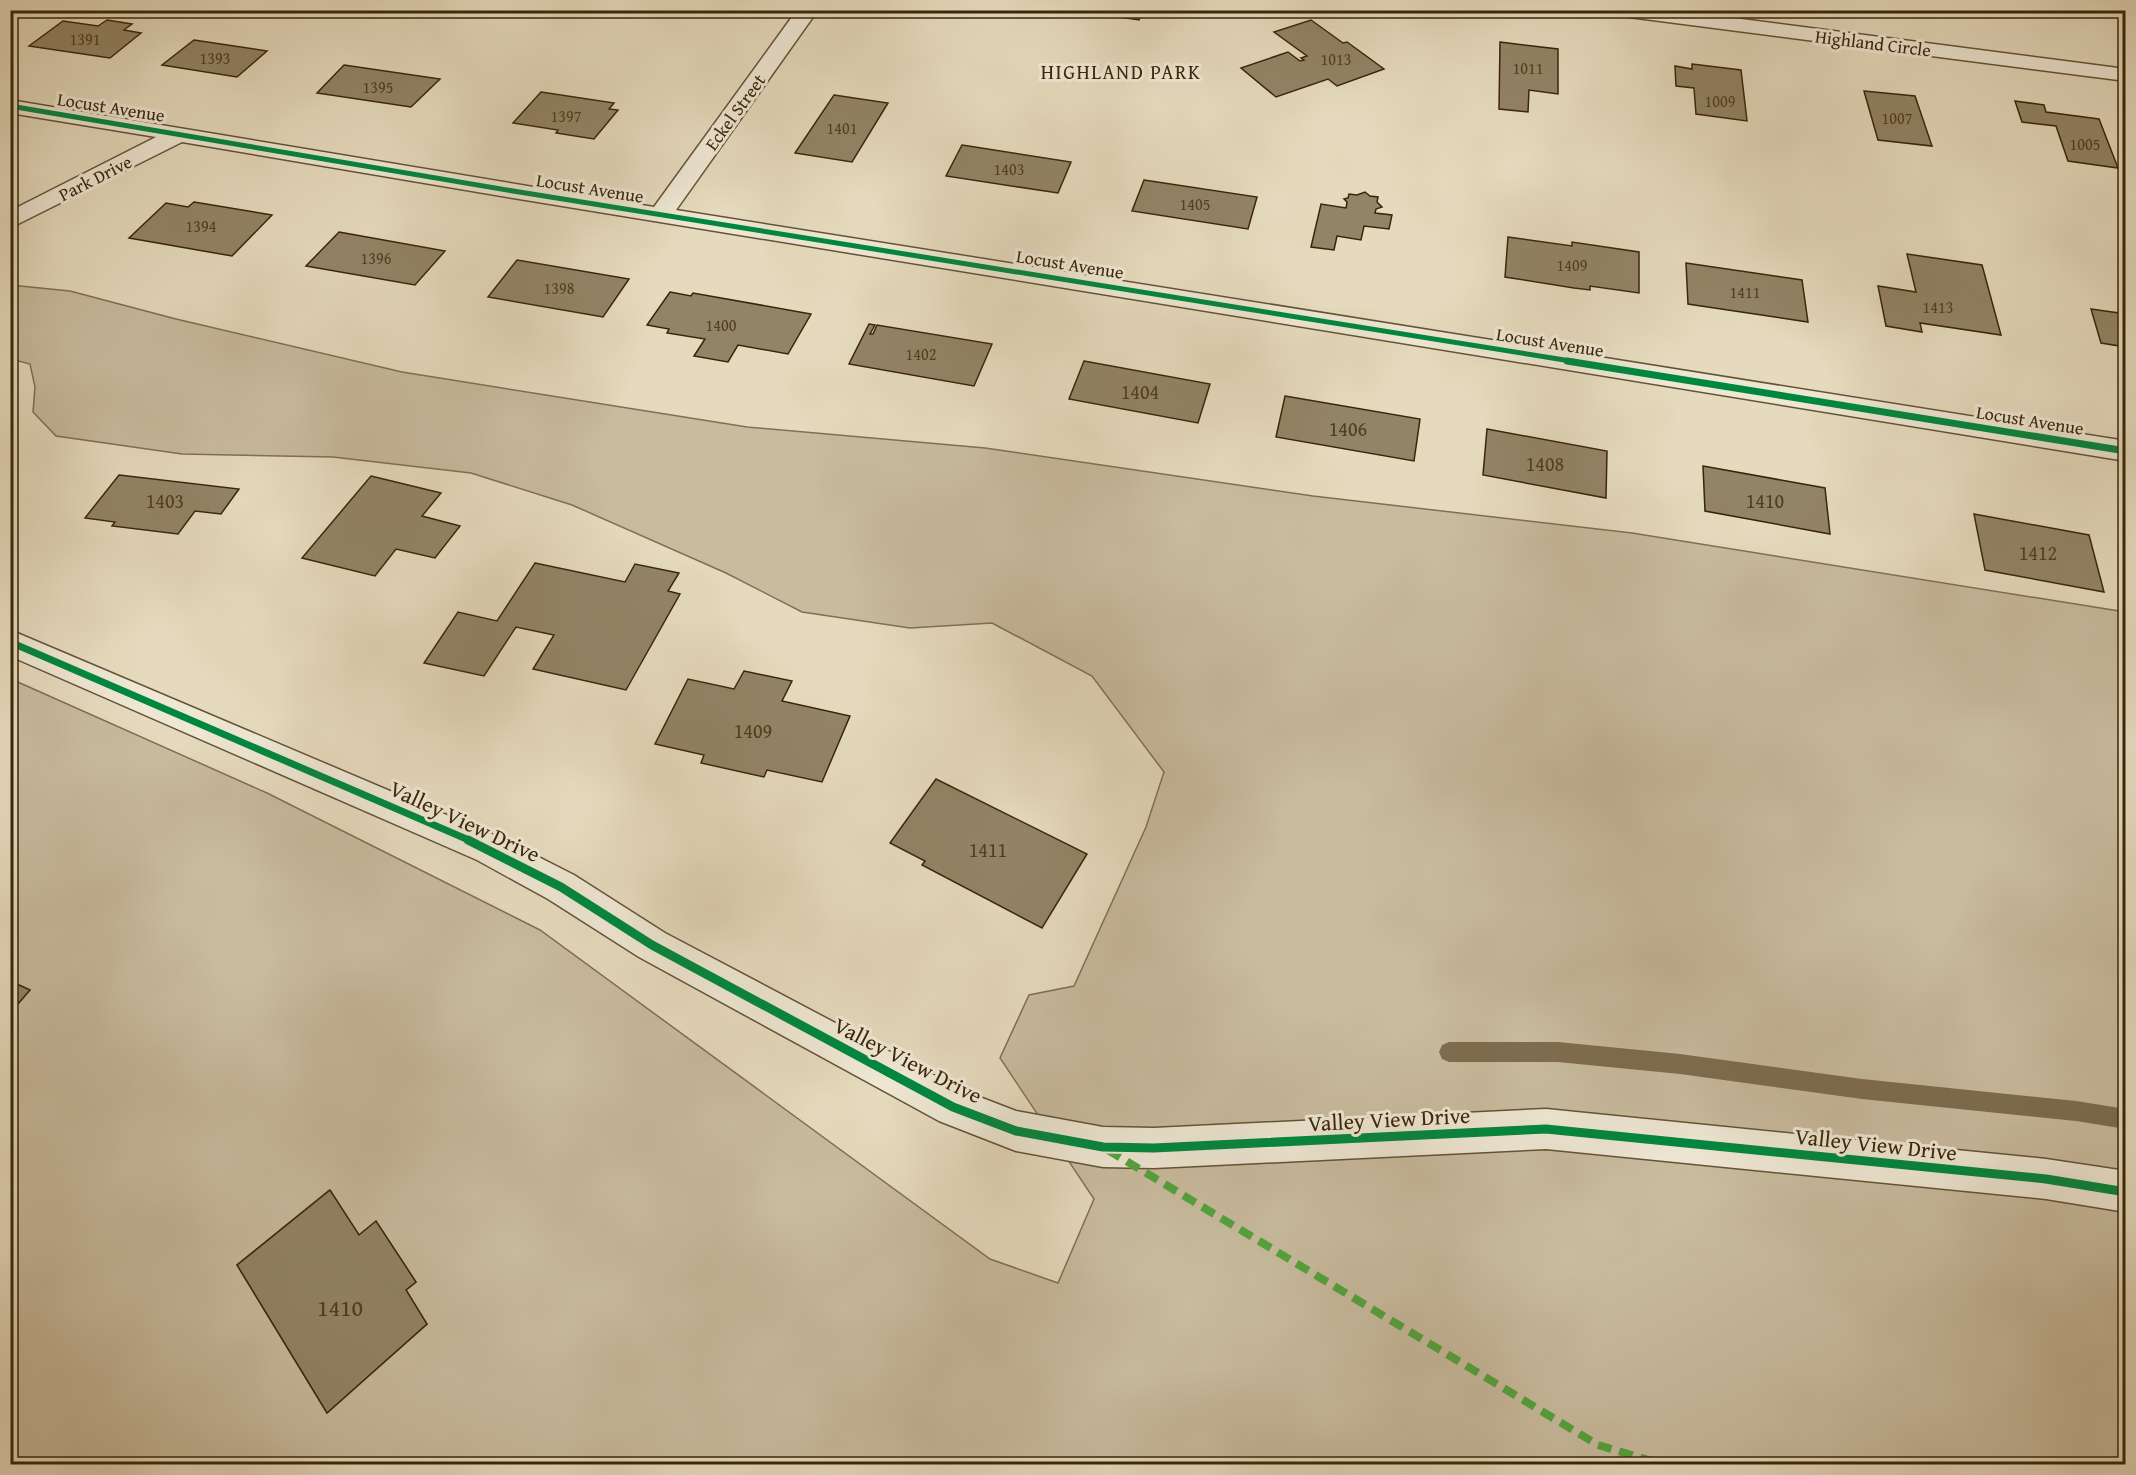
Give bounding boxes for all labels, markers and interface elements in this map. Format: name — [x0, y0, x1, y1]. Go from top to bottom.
street label: Highland Circle — [1814, 23, 1932, 63]
house number: 1391 — [70, 27, 100, 51]
house number: 1393 — [200, 46, 230, 70]
house number: 1013 — [1321, 47, 1351, 71]
house number: 1011 — [1513, 56, 1543, 80]
district label: HIGHLAND PARK — [1041, 57, 1201, 86]
street label: Eckel Street — [698, 68, 772, 156]
house number: 1395 — [363, 75, 393, 99]
street label: Locust Avenue — [55, 85, 167, 129]
house number: 1009 — [1705, 89, 1736, 113]
house number: 1397 — [551, 104, 582, 128]
house number: 1007 — [1882, 106, 1913, 130]
house number: 1401 — [827, 116, 857, 140]
house number: 1005 — [2070, 132, 2100, 156]
street label: Park Drive — [54, 148, 136, 208]
house number: 1403 — [994, 157, 1024, 181]
street label: Locust Avenue — [534, 166, 646, 210]
house number: 1405 — [1180, 192, 1210, 216]
house number: 1394 — [186, 214, 217, 238]
street label: Locust Avenue — [1014, 242, 1126, 286]
house number: 1396 — [361, 246, 392, 270]
house number: 1409 — [1557, 253, 1588, 277]
house number: 1398 — [544, 276, 575, 300]
house number: 1411 — [1730, 280, 1760, 304]
house number: 1413 — [1923, 295, 1953, 319]
house number: 1400 — [706, 313, 737, 337]
street label: Locust Avenue — [1494, 320, 1606, 364]
house number: 1402 — [906, 342, 936, 366]
house number: 1404 — [1121, 377, 1159, 406]
street label: Locust Avenue — [1974, 398, 2086, 442]
house number: 1406 — [1329, 414, 1367, 443]
house number: 1408 — [1526, 449, 1564, 478]
house number: 1403 — [146, 486, 184, 515]
house number: 1410 — [1746, 486, 1784, 515]
house number: 1412 — [2019, 538, 2057, 567]
house number: 1409 — [734, 716, 772, 745]
street label: Valley View Drive — [385, 772, 545, 870]
house number: 1411 — [969, 835, 1007, 864]
street label: Valley View Drive — [828, 1009, 988, 1111]
street label: Valley View Drive — [1307, 1099, 1471, 1139]
street label: Valley View Drive — [1793, 1120, 1959, 1168]
house number: 1410 — [317, 1290, 363, 1325]

